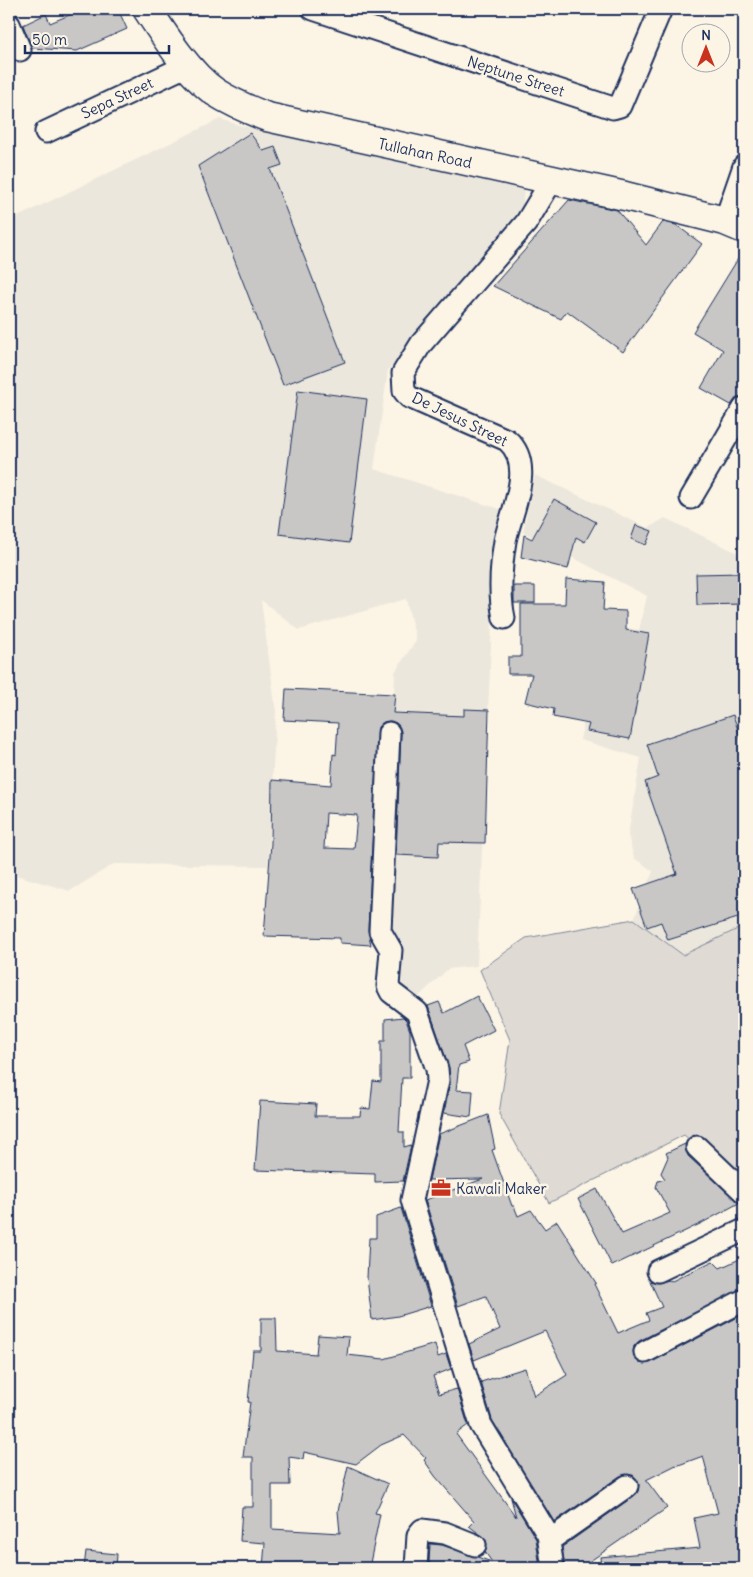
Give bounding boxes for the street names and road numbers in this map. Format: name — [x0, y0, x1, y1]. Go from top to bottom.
street label: Neptune Street — [465, 51, 567, 101]
street label: Sepa Street — [78, 73, 156, 123]
street label: Tullahan Road — [376, 134, 474, 172]
street label: De Jesus Street — [409, 388, 511, 450]

